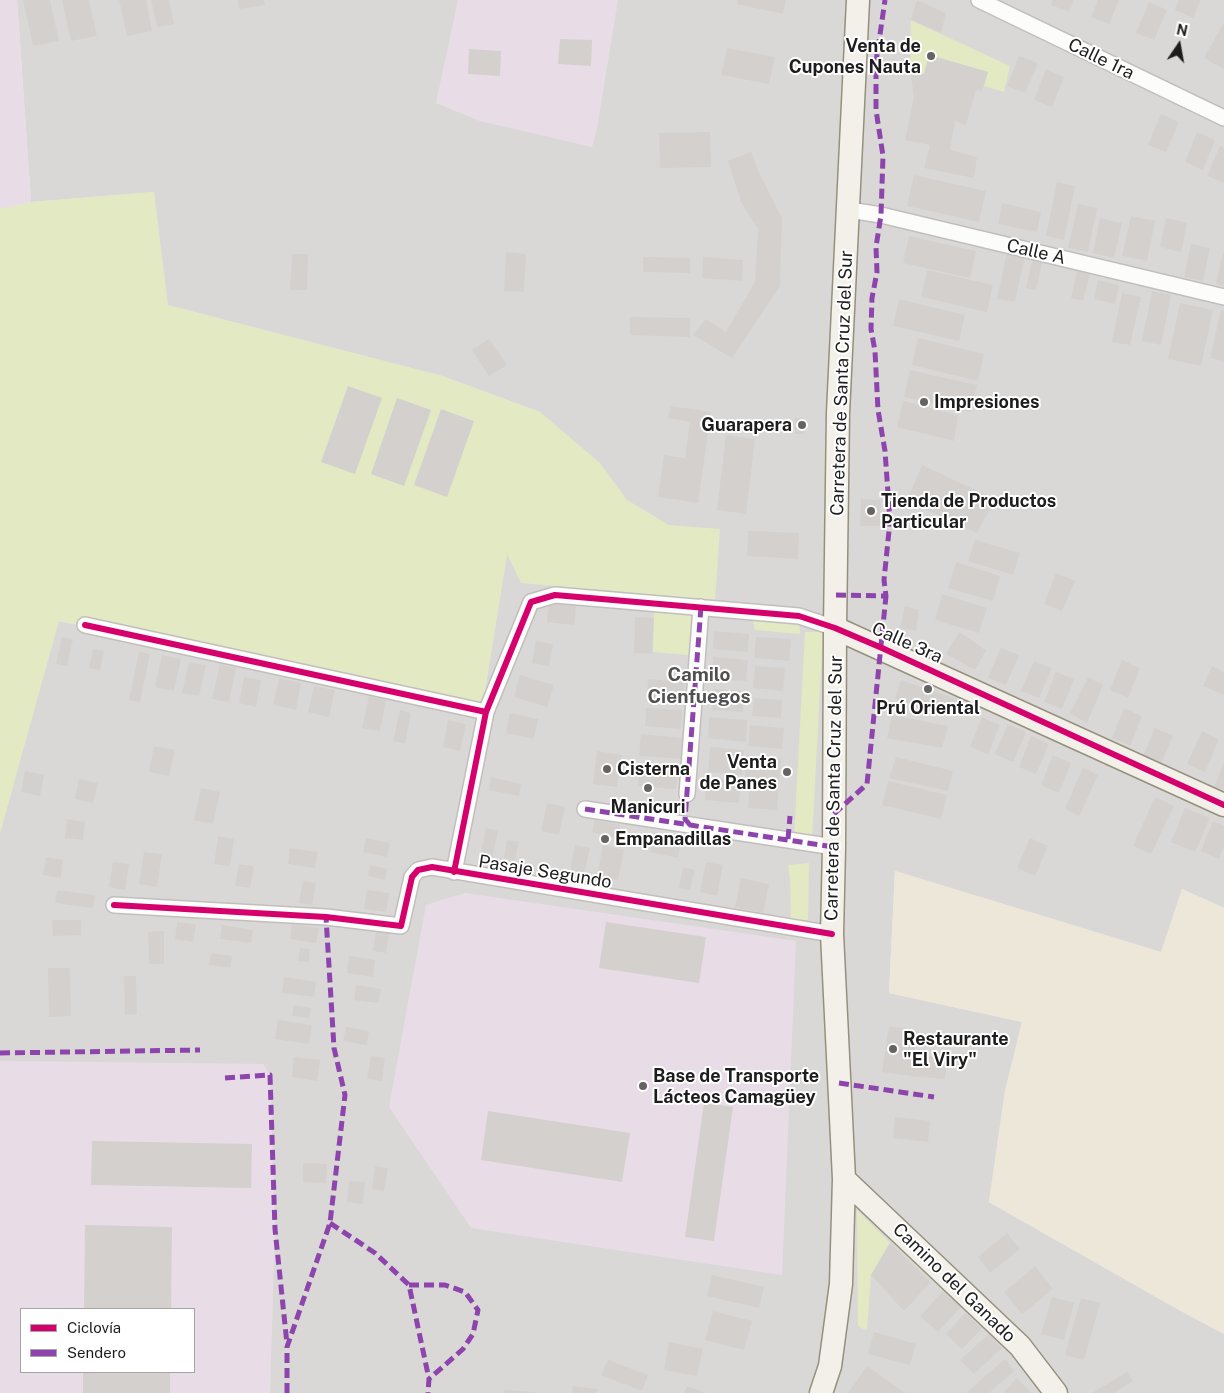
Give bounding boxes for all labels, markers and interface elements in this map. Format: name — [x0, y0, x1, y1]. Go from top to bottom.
north arrow — [1154, 20, 1204, 70]
text: N — [1175, 21, 1189, 39]
street label: Calle 1ra — [1064, 34, 1138, 84]
place label: Venta de Cupones Nauta — [789, 35, 921, 78]
marker: Venta de Cupones Nauta — [925, 50, 937, 62]
street label: Calle A — [1004, 235, 1068, 269]
street label: Carretera de Santa Cruz del Sur — [827, 250, 857, 516]
place label: Impresiones — [934, 391, 1039, 413]
marker: Impresiones — [918, 396, 930, 408]
place label: Guarapera — [701, 414, 792, 436]
marker: Guarapera — [796, 419, 808, 431]
place label: Tienda de Productos Particular — [881, 490, 1056, 532]
marker: Tienda de Productos Particular — [865, 505, 877, 517]
street label: Calle 3ra — [868, 618, 946, 668]
street label: Carretera de Santa Cruz del Sur — [821, 655, 847, 921]
district label: Camilo Cienfuegos — [647, 664, 751, 708]
marker: Prú Oriental — [922, 683, 934, 695]
place label: Prú Oriental — [876, 697, 980, 719]
place label: Venta de Panes — [699, 751, 777, 794]
place label: Cisterna — [617, 758, 690, 780]
marker: Cisterna — [601, 763, 613, 775]
marker: Venta de Panes — [781, 766, 793, 778]
marker: Manicuri — [642, 782, 654, 794]
place label: Manicuri — [611, 796, 685, 818]
place label: Empanadillas — [615, 828, 731, 850]
marker: Empanadillas — [599, 833, 611, 845]
street label: Pasaje Segundo — [477, 851, 613, 893]
place label: Restaurante "El Viry" — [903, 1028, 1009, 1070]
marker: Restaurante "El Viry" — [887, 1043, 899, 1055]
place label: Base de Transporte Lácteos Camagüey — [653, 1065, 819, 1108]
marker: Base de Transporte Lácteos Camagüey — [637, 1080, 649, 1092]
street label: Camino del Ganado — [888, 1219, 1020, 1347]
legend — [20, 1308, 195, 1373]
text: Ciclovía — [67, 1319, 121, 1336]
text: Sendero — [67, 1344, 126, 1361]

